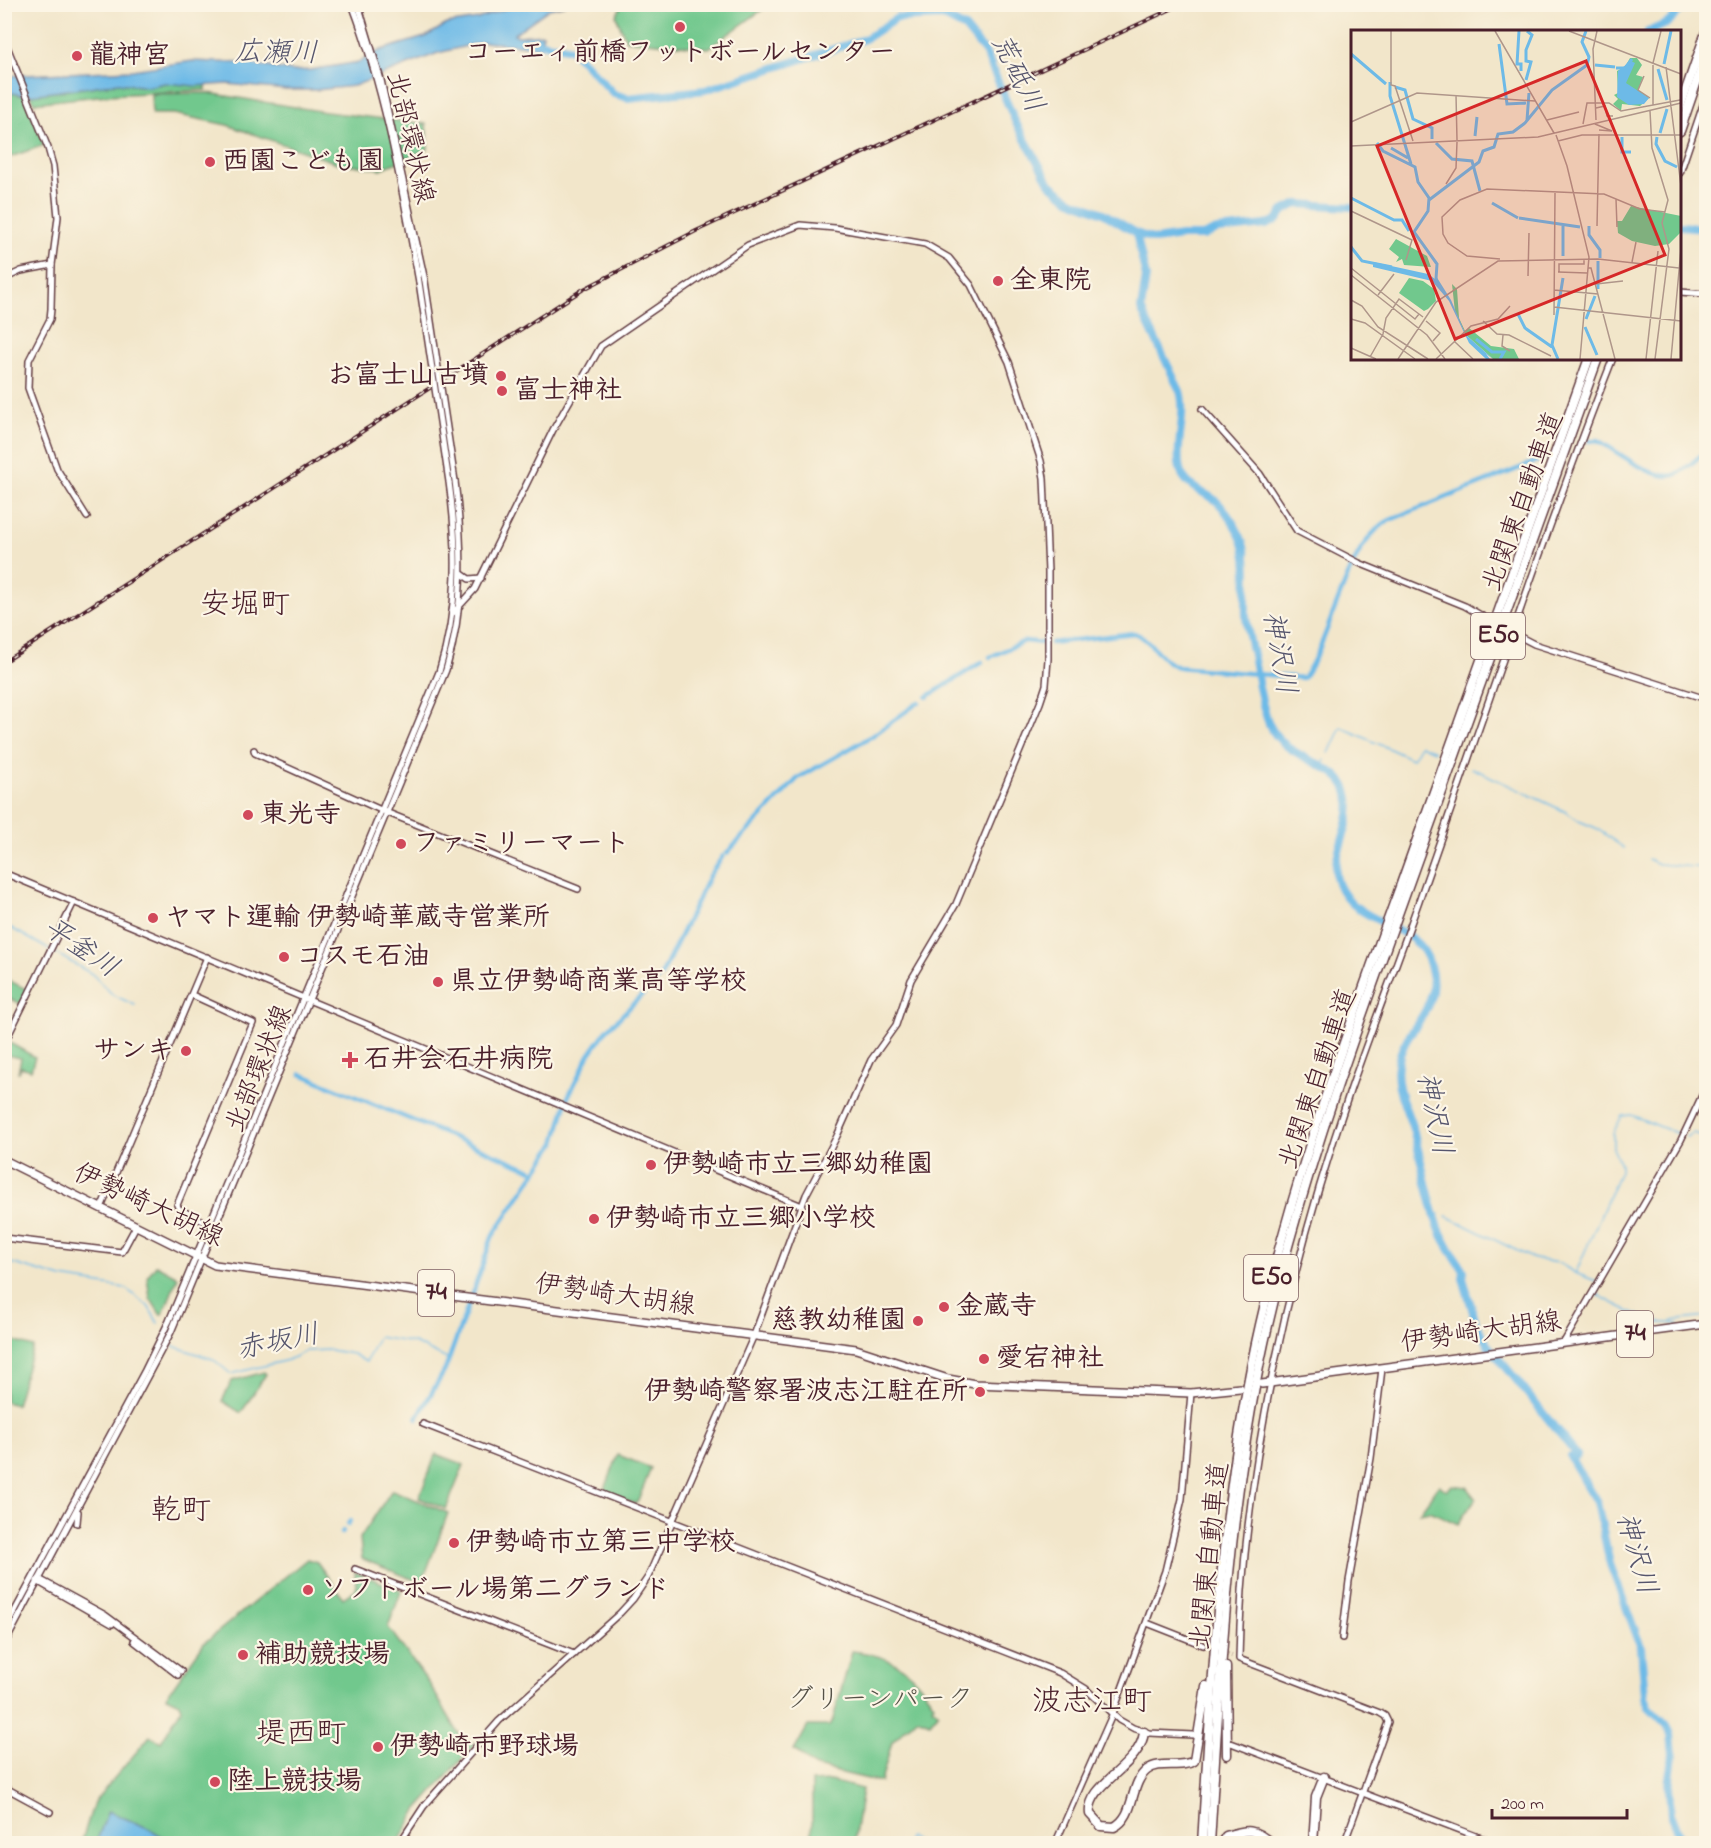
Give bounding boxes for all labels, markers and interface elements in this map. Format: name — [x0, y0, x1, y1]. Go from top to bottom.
marker: コーエィ前橋フットボールセンター — [673, 20, 687, 34]
water label: 荒砥川 — [979, 27, 1053, 121]
inset map — [1351, 30, 1681, 360]
water label: 広瀬川 — [234, 33, 318, 75]
place label: コーエィ前橋フットボールセンター — [465, 34, 895, 73]
place label: 龍神宮 — [89, 37, 170, 76]
marker: 龍神宮 — [70, 49, 84, 63]
street label: 北部環状線 — [375, 68, 443, 208]
place label: 西園こども園 — [222, 143, 384, 182]
marker: 西園こども園 — [203, 155, 217, 169]
place label: 全東院 — [1010, 262, 1091, 301]
marker: 全東院 — [991, 274, 1005, 288]
place label: お富士山古墳 — [327, 357, 489, 396]
marker: お富士山古墳 — [494, 369, 508, 383]
place label: 富士神社 — [514, 372, 622, 411]
marker: 富士神社 — [495, 384, 509, 398]
street label: 北関東自動車道 — [1473, 407, 1575, 597]
district label: 安堀町 — [200, 584, 290, 628]
water label: 神沢川 — [1251, 608, 1305, 698]
road number: E50 — [1471, 613, 1525, 659]
place label: 東光寺 — [260, 796, 341, 835]
marker: 東光寺 — [241, 808, 255, 822]
place label: ファミリーマート — [413, 825, 630, 864]
marker: ファミリーマート — [394, 837, 408, 851]
place label: ヤマト運輸 伊勢崎華蔵寺営業所 — [165, 899, 550, 938]
water label: 平釜川 — [34, 909, 126, 989]
marker: ヤマト運輸 伊勢崎華蔵寺営業所 — [146, 911, 160, 925]
place label: コスモ石油 — [296, 938, 430, 977]
marker: コスモ石油 — [277, 950, 291, 964]
place label: 県立伊勢崎商業高等学校 — [450, 963, 747, 1002]
marker: 県立伊勢崎商業高等学校 — [431, 975, 445, 989]
street label: 北関東自動車道 — [1270, 983, 1368, 1175]
street label: 北部環状線 — [217, 999, 303, 1139]
place label: サンキ — [93, 1032, 174, 1071]
place label: 石井会石井病院 — [364, 1041, 553, 1080]
marker: サンキ — [179, 1044, 193, 1058]
marker: 石井会石井病院 — [341, 1051, 359, 1069]
water label: 神沢川 — [1404, 1069, 1462, 1159]
place label: 伊勢崎市立三郷幼稚園 — [663, 1146, 933, 1185]
street label: 伊勢崎大胡線 — [66, 1154, 230, 1258]
marker: 伊勢崎市立三郷幼稚園 — [644, 1158, 658, 1172]
place label: 伊勢崎市立三郷小学校 — [606, 1200, 876, 1239]
marker: 伊勢崎市立三郷小学校 — [587, 1212, 601, 1226]
road number: E50 — [1244, 1255, 1298, 1301]
street label: 伊勢崎大胡線 — [532, 1265, 698, 1327]
road number: 74 — [418, 1270, 454, 1316]
place label: 金蔵寺 — [956, 1288, 1037, 1327]
marker: 金蔵寺 — [937, 1300, 951, 1314]
place label: 慈教幼稚園 — [771, 1302, 906, 1341]
street label: 伊勢崎大胡線 — [1398, 1302, 1564, 1364]
road number: 74 — [1617, 1311, 1653, 1357]
marker: 慈教幼稚園 — [911, 1314, 925, 1328]
water label: 赤坂川 — [233, 1315, 323, 1371]
place label: 愛宕神社 — [996, 1340, 1104, 1379]
marker: 愛宕神社 — [977, 1352, 991, 1366]
place label: 伊勢崎警察署波志江駐在所 — [644, 1373, 968, 1412]
marker: 伊勢崎警察署波志江駐在所 — [973, 1385, 987, 1399]
street label: 北関東自動車道 — [1182, 1460, 1240, 1652]
district label: 乾町 — [151, 1490, 211, 1534]
water label: 神沢川 — [1604, 1508, 1666, 1600]
place label: 伊勢崎市立第三中学校 — [466, 1524, 736, 1563]
marker: 伊勢崎市立第三中学校 — [447, 1536, 461, 1550]
place label: ソフトボール場第二グランド — [320, 1571, 670, 1610]
marker: ソフトボール場第二グランド — [301, 1583, 315, 1597]
place label: 補助競技場 — [255, 1636, 390, 1675]
marker: 補助競技場 — [236, 1648, 250, 1662]
park label: グリーンパーク — [787, 1681, 973, 1720]
district label: 波志江町 — [1032, 1681, 1152, 1725]
district label: 堤西町 — [256, 1713, 346, 1757]
place label: 伊勢崎市野球場 — [390, 1728, 579, 1767]
marker: 伊勢崎市野球場 — [371, 1740, 385, 1754]
place label: 陸上競技場 — [227, 1763, 362, 1802]
marker: 陸上競技場 — [208, 1775, 222, 1789]
scale bar — [1492, 1782, 1627, 1820]
text: 200 m — [1501, 1792, 1544, 1818]

